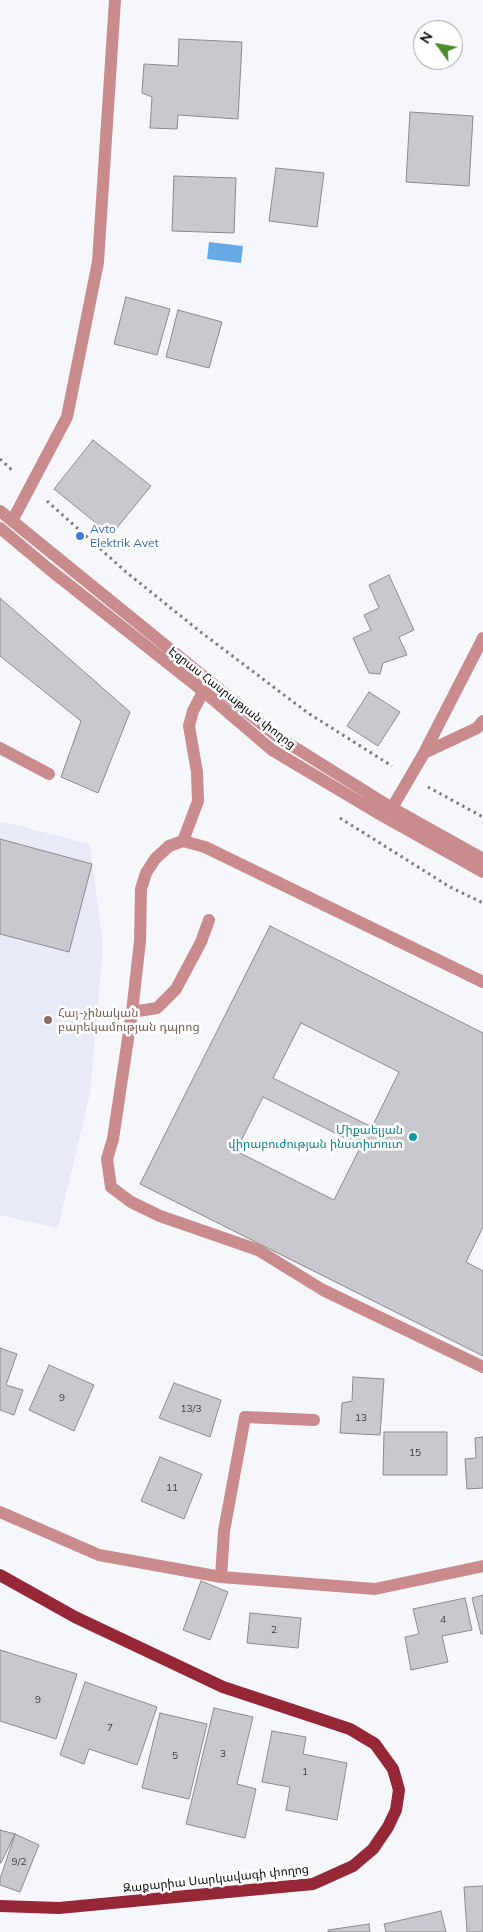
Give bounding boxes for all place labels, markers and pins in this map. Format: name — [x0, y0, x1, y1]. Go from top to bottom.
place label: Avto Elektrik Avet — [90, 522, 159, 550]
marker: Avto Elektrik Avet — [74, 530, 86, 542]
place label: Հայ-չինական բարեկամության դպրոց — [58, 1006, 200, 1034]
marker: Հայ-չինական բարեկամության դպրոց — [42, 1014, 54, 1026]
place label: Միքաելյան վիրաբուժության ինստիտուտ — [228, 1123, 403, 1151]
marker: Միքաելյան վիրաբուժության ինստիտուտ — [407, 1131, 419, 1143]

